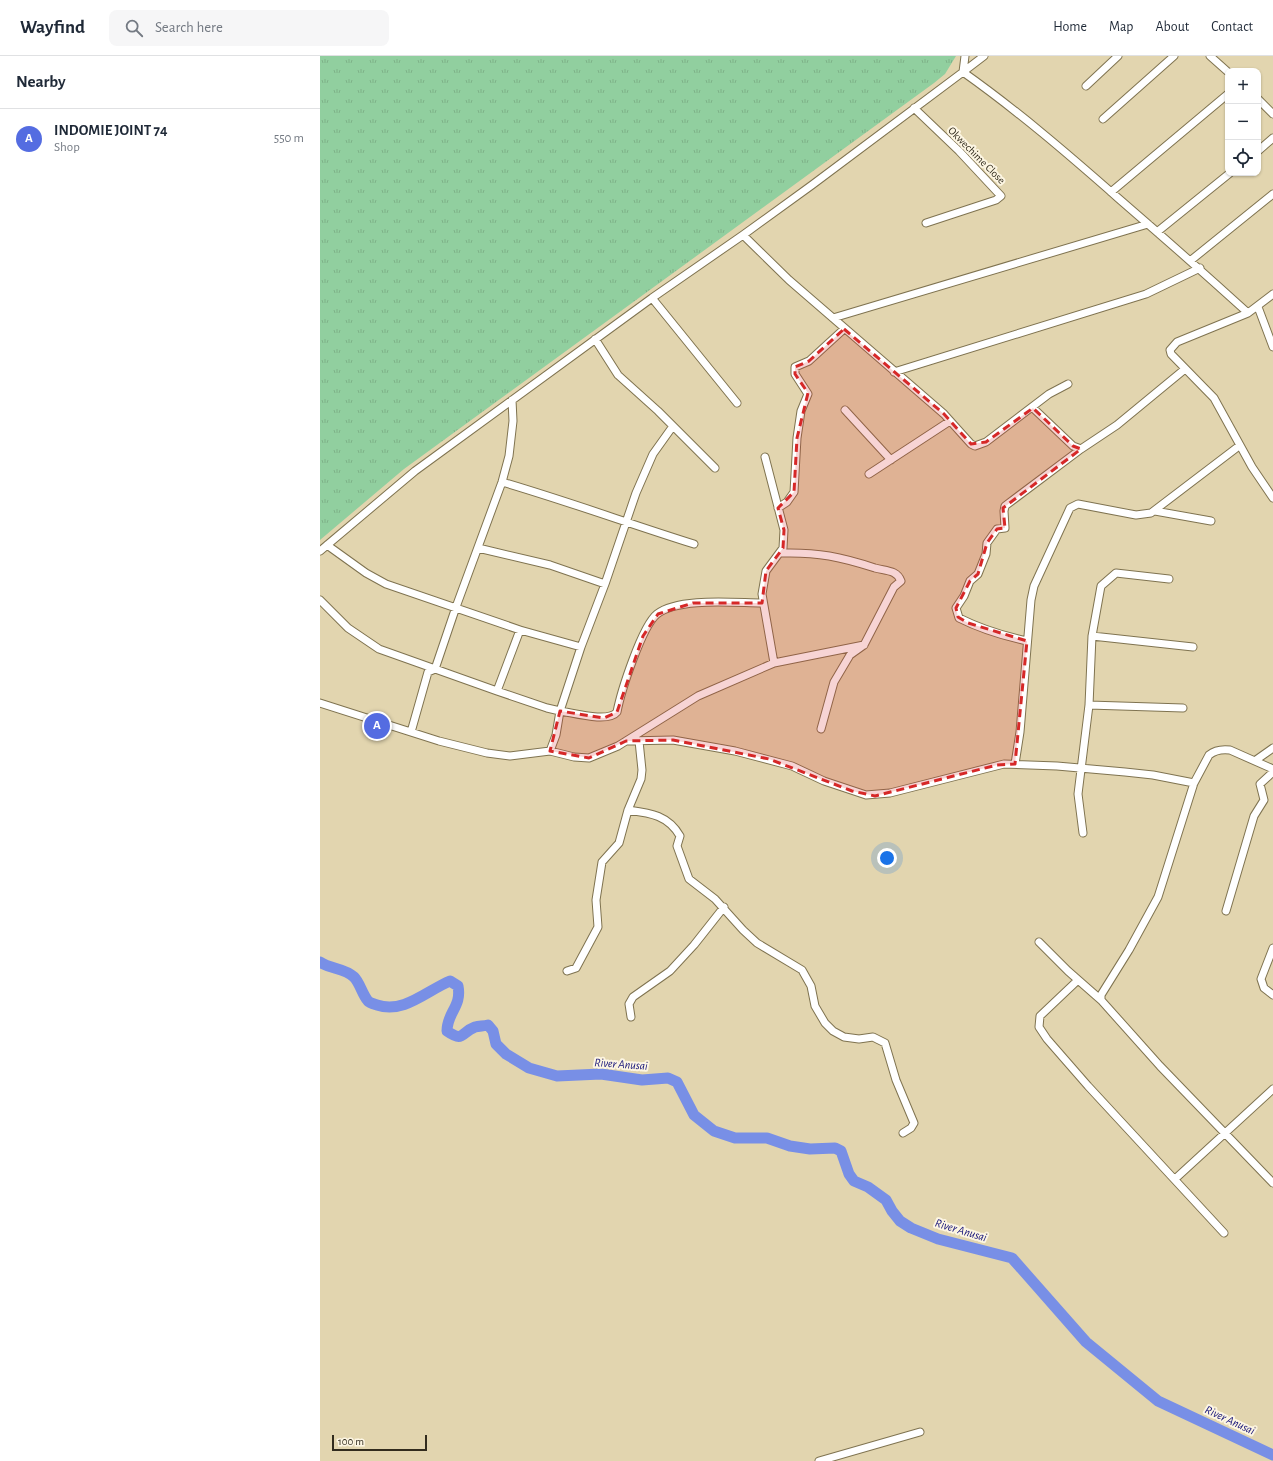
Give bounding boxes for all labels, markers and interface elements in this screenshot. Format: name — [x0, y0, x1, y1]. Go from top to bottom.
search box — [109, 10, 389, 46]
icon: search — [123, 17, 145, 39]
text: Wayfind — [20, 18, 85, 37]
text: Search here — [155, 20, 223, 35]
text: Home — [1053, 20, 1087, 34]
text: Map — [1109, 20, 1133, 34]
text: About — [1155, 20, 1189, 34]
text: Contact — [1211, 20, 1253, 34]
map controls — [1225, 68, 1261, 176]
button: + — [1225, 68, 1261, 104]
text: Nearby — [16, 73, 66, 90]
button: − — [1225, 104, 1261, 140]
text: INDOMIE JOINT 74 — [54, 123, 168, 138]
street label: Okwechime Close — [946, 125, 1007, 186]
text: A — [25, 132, 33, 145]
text: 550 m — [274, 132, 304, 145]
button: locate — [1225, 140, 1261, 176]
text: Shop — [54, 141, 80, 154]
pin: A — [364, 711, 390, 741]
your location — [877, 848, 897, 868]
water label: River Anusai — [594, 1056, 648, 1072]
water label: River Anusai — [934, 1216, 989, 1244]
water label: River Anusai — [1203, 1403, 1257, 1437]
scale bar — [332, 1433, 427, 1452]
text: 100 m — [338, 1436, 364, 1447]

